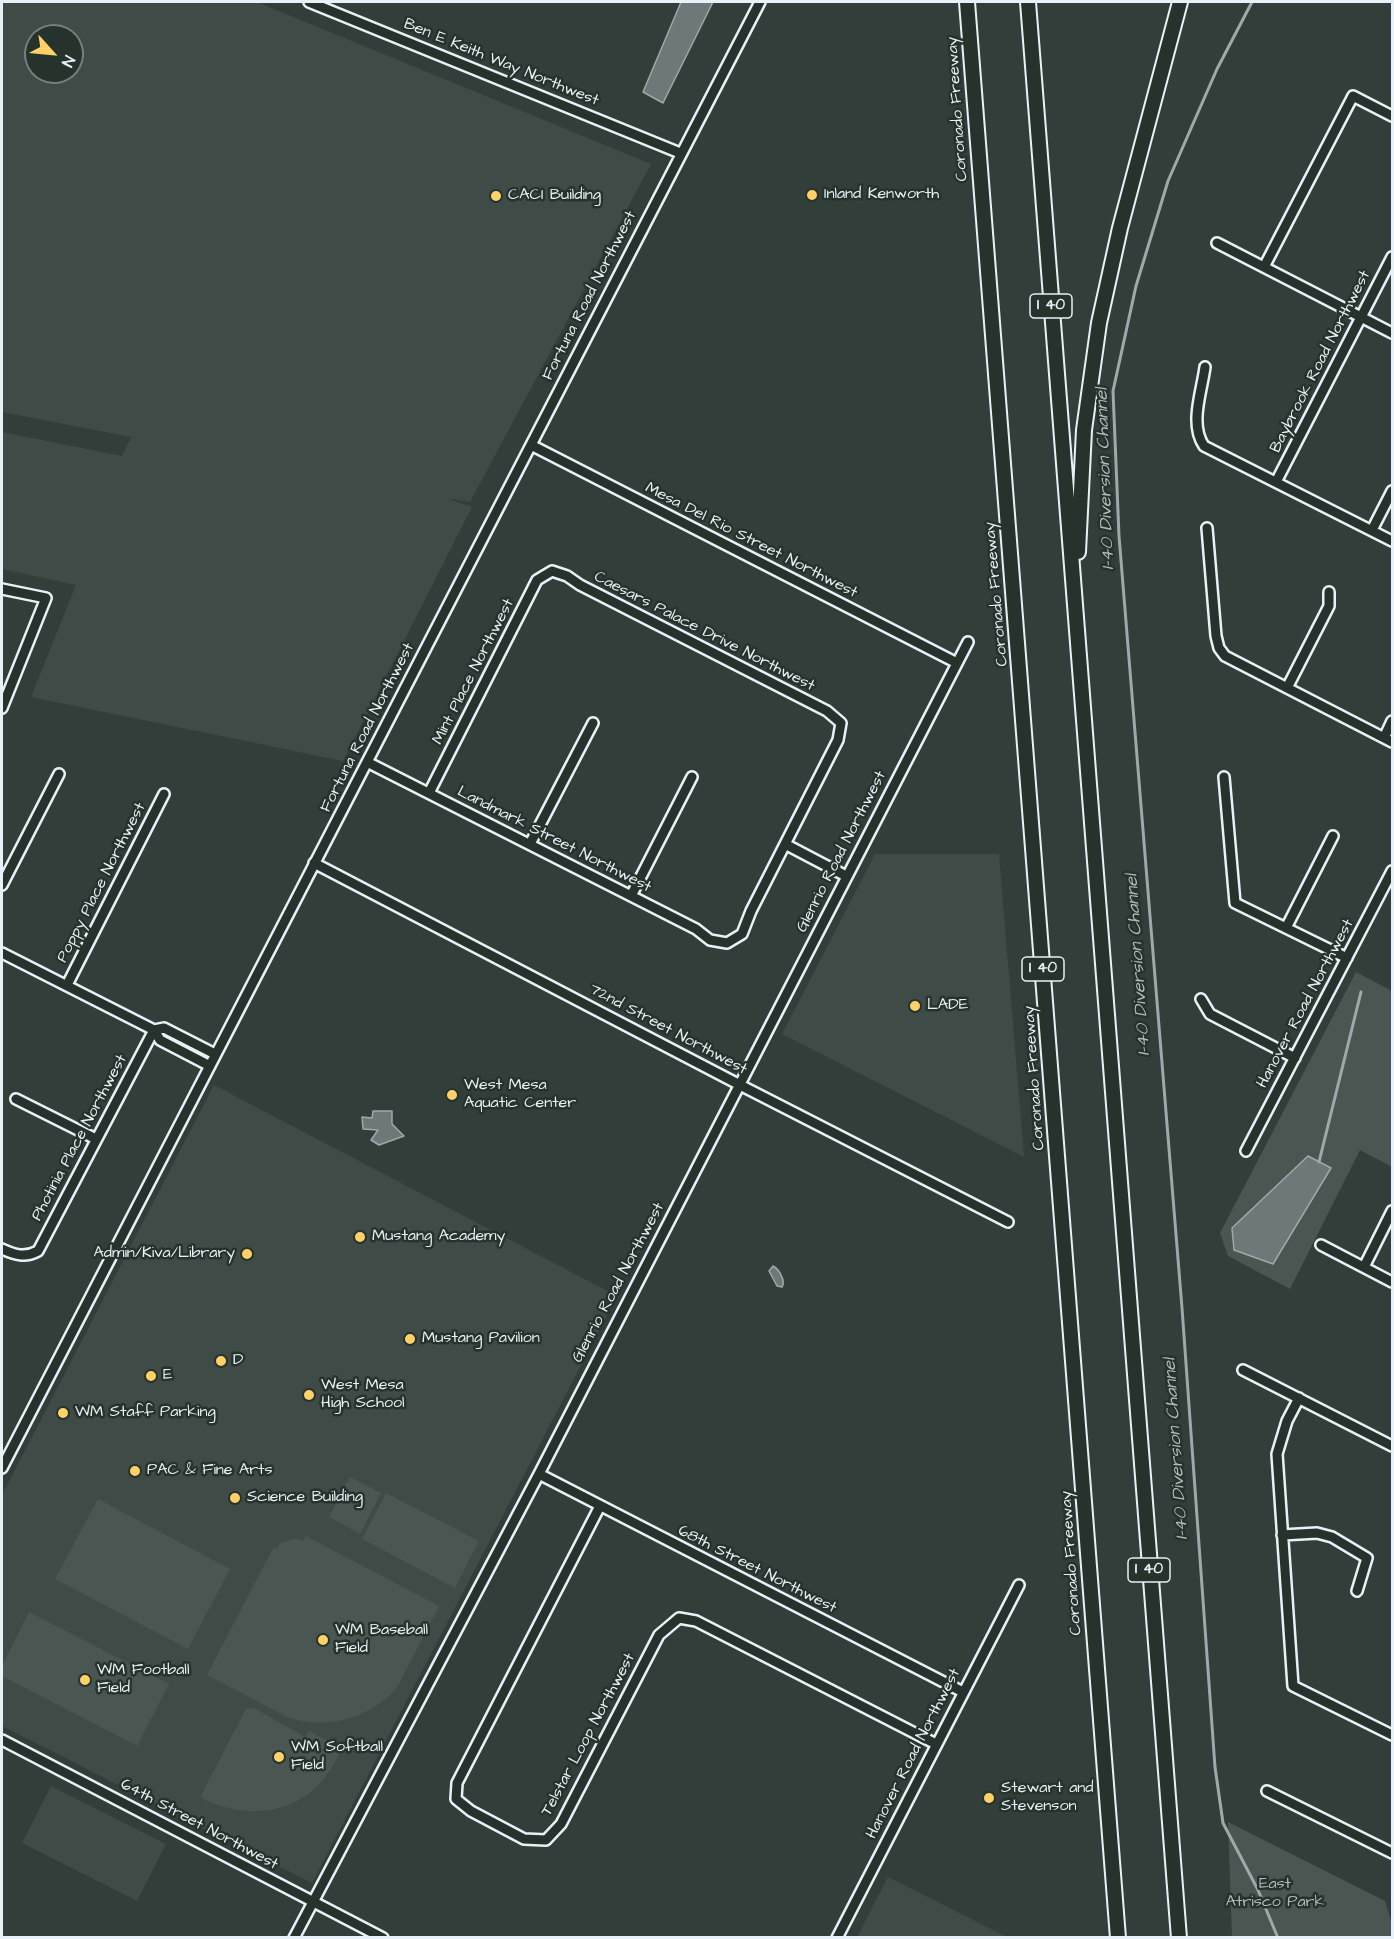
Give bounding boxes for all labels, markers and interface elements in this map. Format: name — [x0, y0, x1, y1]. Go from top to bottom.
street label: Ben E Keith Way Northwest — [401, 15, 601, 111]
north arrow — [24, 24, 84, 84]
street label: Coronado Freeway — [943, 36, 973, 182]
text: N — [56, 52, 80, 71]
place label: Inland Kenworth — [824, 185, 939, 205]
place label: CACI Building — [508, 186, 601, 206]
marker: Inland Kenworth — [805, 188, 819, 202]
marker: CACI Building — [489, 189, 503, 203]
street label: Fortuna Road Northwest — [539, 208, 641, 384]
street label: Baybrook Road Northwest — [1267, 268, 1375, 456]
road number: I 40 — [1030, 294, 1072, 318]
water label: I-40 Diversion Channel — [1092, 388, 1120, 570]
street label: Mesa Del Rio Street Northwest — [642, 479, 860, 603]
street label: Coronado Freeway — [981, 521, 1013, 667]
street label: Caesars Palace Drive Northwest — [590, 568, 818, 696]
street label: Mint Place Northwest — [429, 596, 519, 748]
street label: Fortuna Road Northwest — [317, 640, 419, 816]
street label: Glenrio Road Northwest — [793, 768, 891, 936]
street label: Landmark Street Northwest — [454, 783, 654, 897]
street label: Poppy Place Northwest — [53, 800, 151, 966]
water label: I-40 Diversion Channel — [1122, 873, 1156, 1057]
street label: Hanover Road Northwest — [1253, 916, 1359, 1092]
road number: I 40 — [1022, 957, 1064, 981]
street label: 72nd Street Northwest — [586, 980, 750, 1080]
place label: LADE — [927, 996, 968, 1016]
marker: LADE — [908, 999, 922, 1013]
street label: Coronado Freeway — [1020, 1005, 1050, 1151]
street label: Photinia Place Northwest — [28, 1052, 132, 1224]
place label: West Mesa Aquatic Center — [464, 1076, 576, 1114]
marker: West Mesa Aquatic Center — [445, 1088, 459, 1102]
street label: Glenrio Road Northwest — [569, 1200, 669, 1366]
place label: Mustang Academy — [372, 1227, 505, 1247]
marker: Mustang Academy — [353, 1230, 367, 1244]
place label: Admin/Kiva/Library — [94, 1244, 235, 1264]
marker: Admin/Kiva/Library — [240, 1247, 254, 1261]
place label: Mustang Pavilion — [422, 1329, 540, 1349]
marker: Mustang Pavilion — [403, 1332, 417, 1346]
place label: D — [233, 1351, 243, 1371]
marker: D — [214, 1354, 228, 1368]
water label: I-40 Diversion Channel — [1160, 1357, 1194, 1541]
place label: E — [163, 1366, 172, 1386]
marker: E — [144, 1369, 158, 1383]
place label: West Mesa High School — [321, 1376, 405, 1414]
marker: West Mesa High School — [302, 1388, 316, 1402]
place label: WM Staff Parking — [75, 1403, 216, 1423]
marker: WM Staff Parking — [56, 1406, 70, 1420]
place label: PAC & Fine Arts — [147, 1461, 272, 1481]
marker: PAC & Fine Arts — [128, 1464, 142, 1478]
place label: Science Building — [247, 1488, 363, 1508]
street label: Coronado Freeway — [1057, 1490, 1087, 1636]
marker: Science Building — [228, 1491, 242, 1505]
street label: 68th Street Northwest — [675, 1522, 839, 1618]
road number: I 40 — [1128, 1558, 1170, 1582]
place label: WM Baseball Field — [335, 1621, 428, 1659]
marker: WM Baseball Field — [316, 1633, 330, 1647]
street label: Telstar Loop Northwest — [538, 1650, 640, 1820]
place label: WM Football Field — [97, 1661, 189, 1699]
street label: Hanover Road Northwest — [863, 1666, 965, 1842]
marker: WM Football Field — [78, 1673, 92, 1687]
place label: WM Softball Field — [291, 1738, 383, 1776]
marker: WM Softball Field — [272, 1750, 286, 1764]
street label: 64th Street Northwest — [117, 1775, 281, 1875]
place label: Stewart and Stevenson — [1001, 1779, 1094, 1817]
marker: Stewart and Stevenson — [982, 1791, 996, 1805]
park label: East Atrisco Park — [1226, 1875, 1324, 1913]

